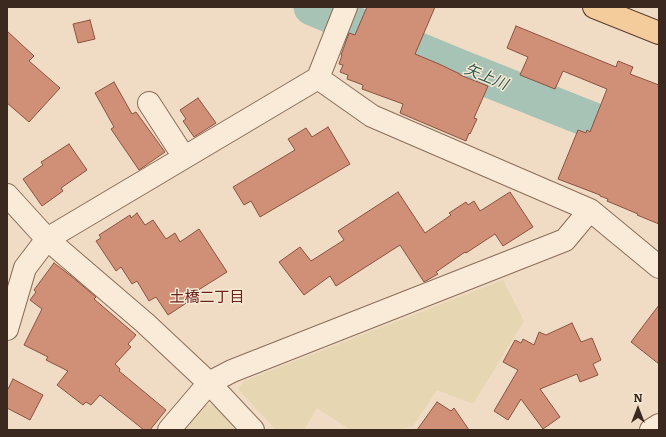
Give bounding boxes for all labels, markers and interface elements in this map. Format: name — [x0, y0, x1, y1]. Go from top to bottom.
water label: 矢上川 — [462, 60, 510, 94]
district label: 土橋二丁目 — [170, 289, 244, 307]
north arrow — [618, 389, 658, 429]
text: N — [633, 389, 643, 405]

